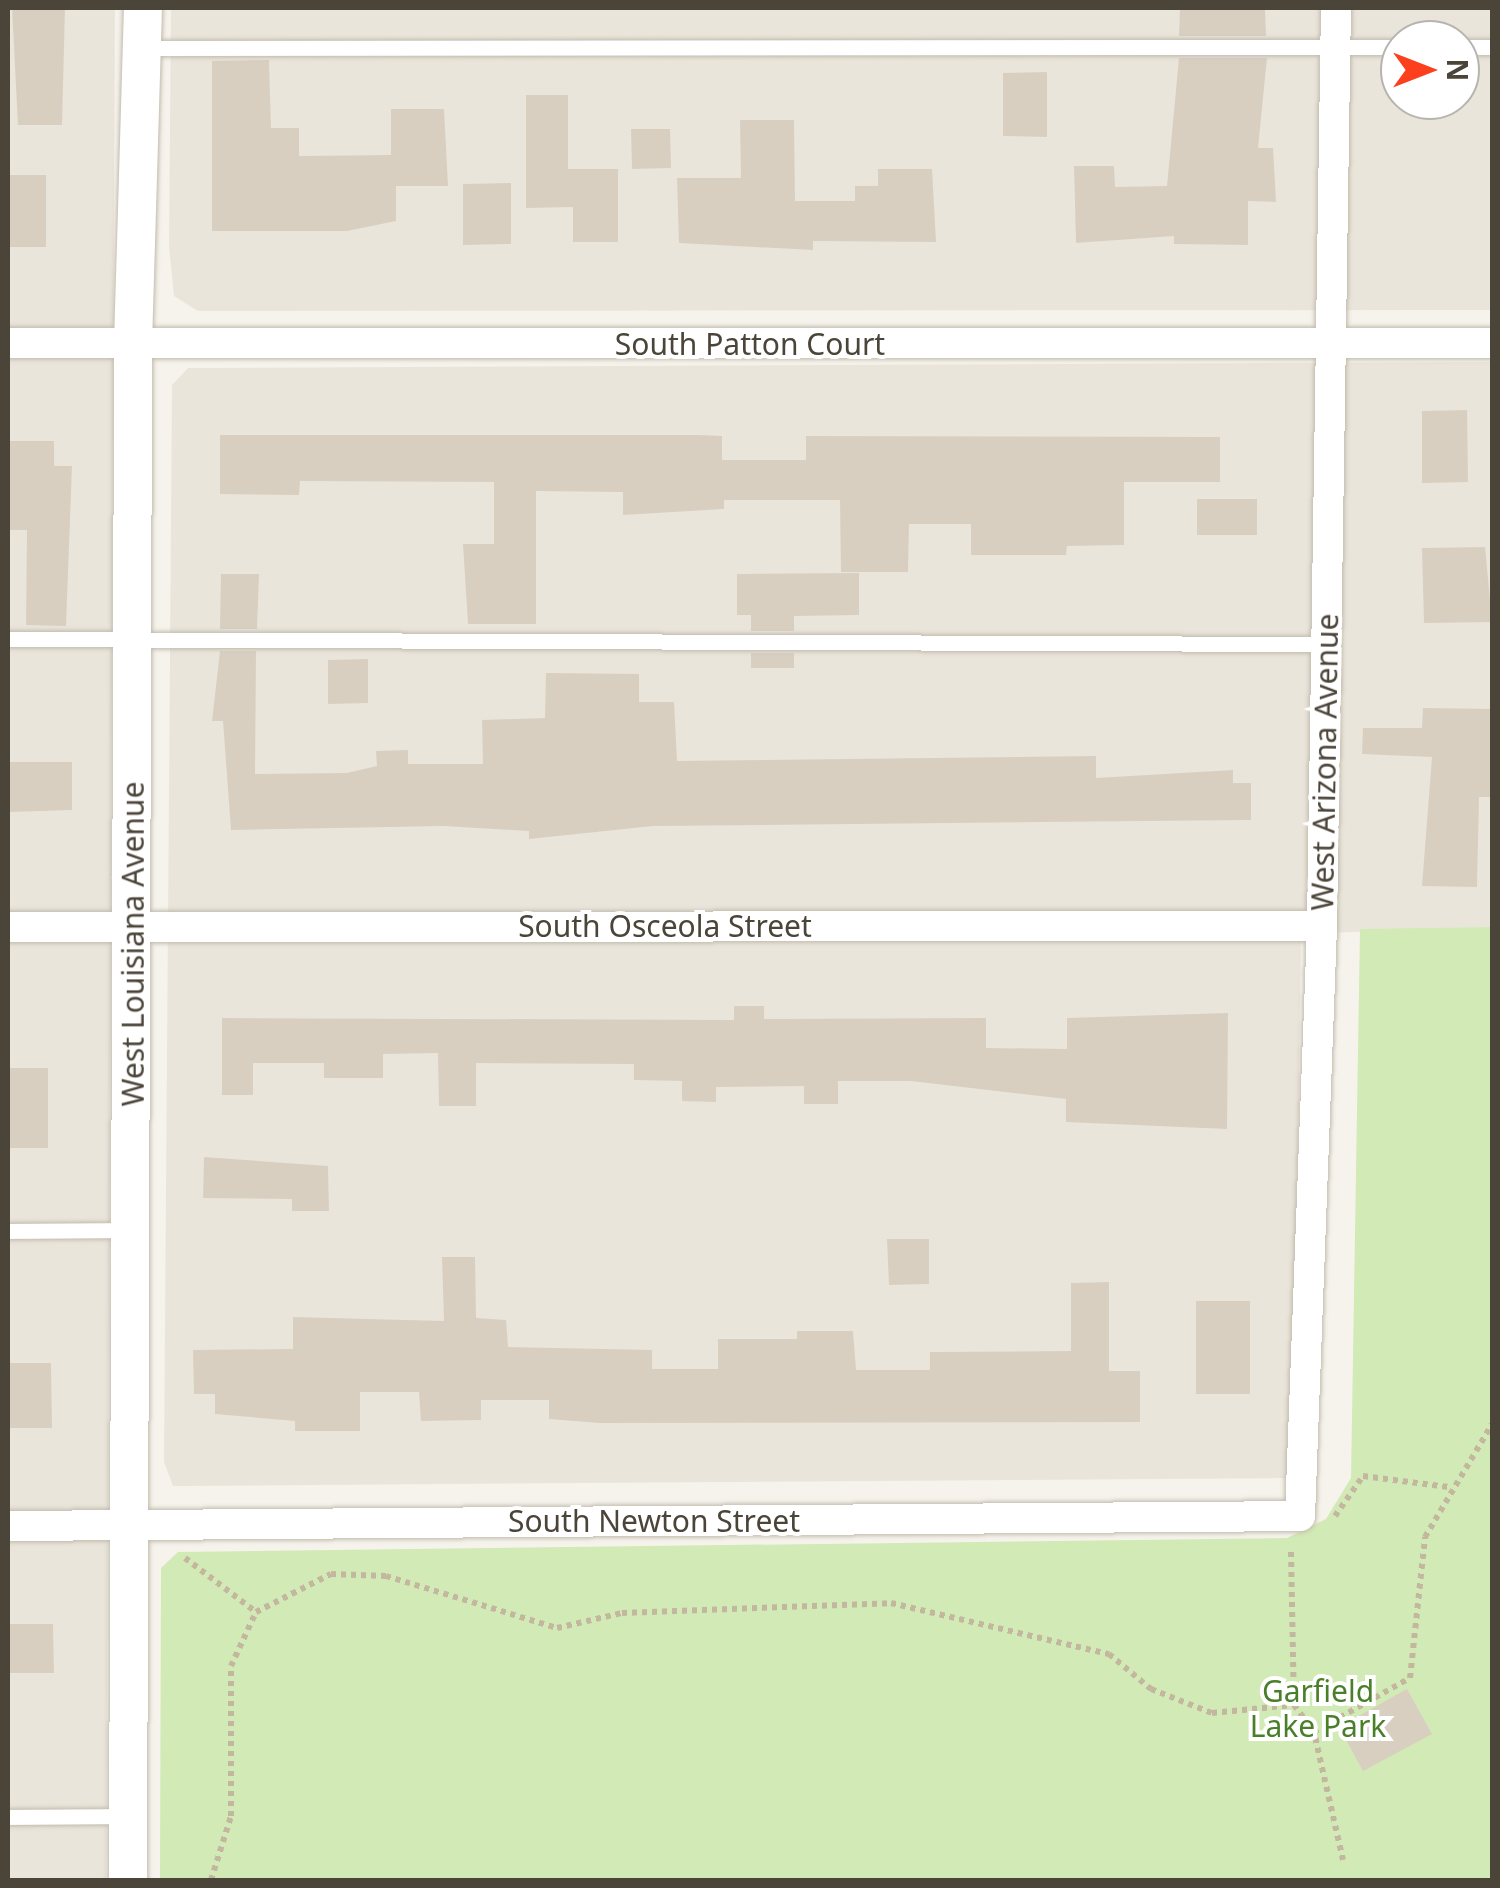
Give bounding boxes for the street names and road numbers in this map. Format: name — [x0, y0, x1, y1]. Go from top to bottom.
street label: South Patton Court — [615, 326, 885, 362]
street label: West Arizona Avenue — [1304, 613, 1346, 911]
street label: West Louisiana Avenue — [115, 782, 151, 1106]
street label: South Osceola Street — [518, 908, 812, 944]
street label: South Newton Street — [508, 1503, 800, 1539]

